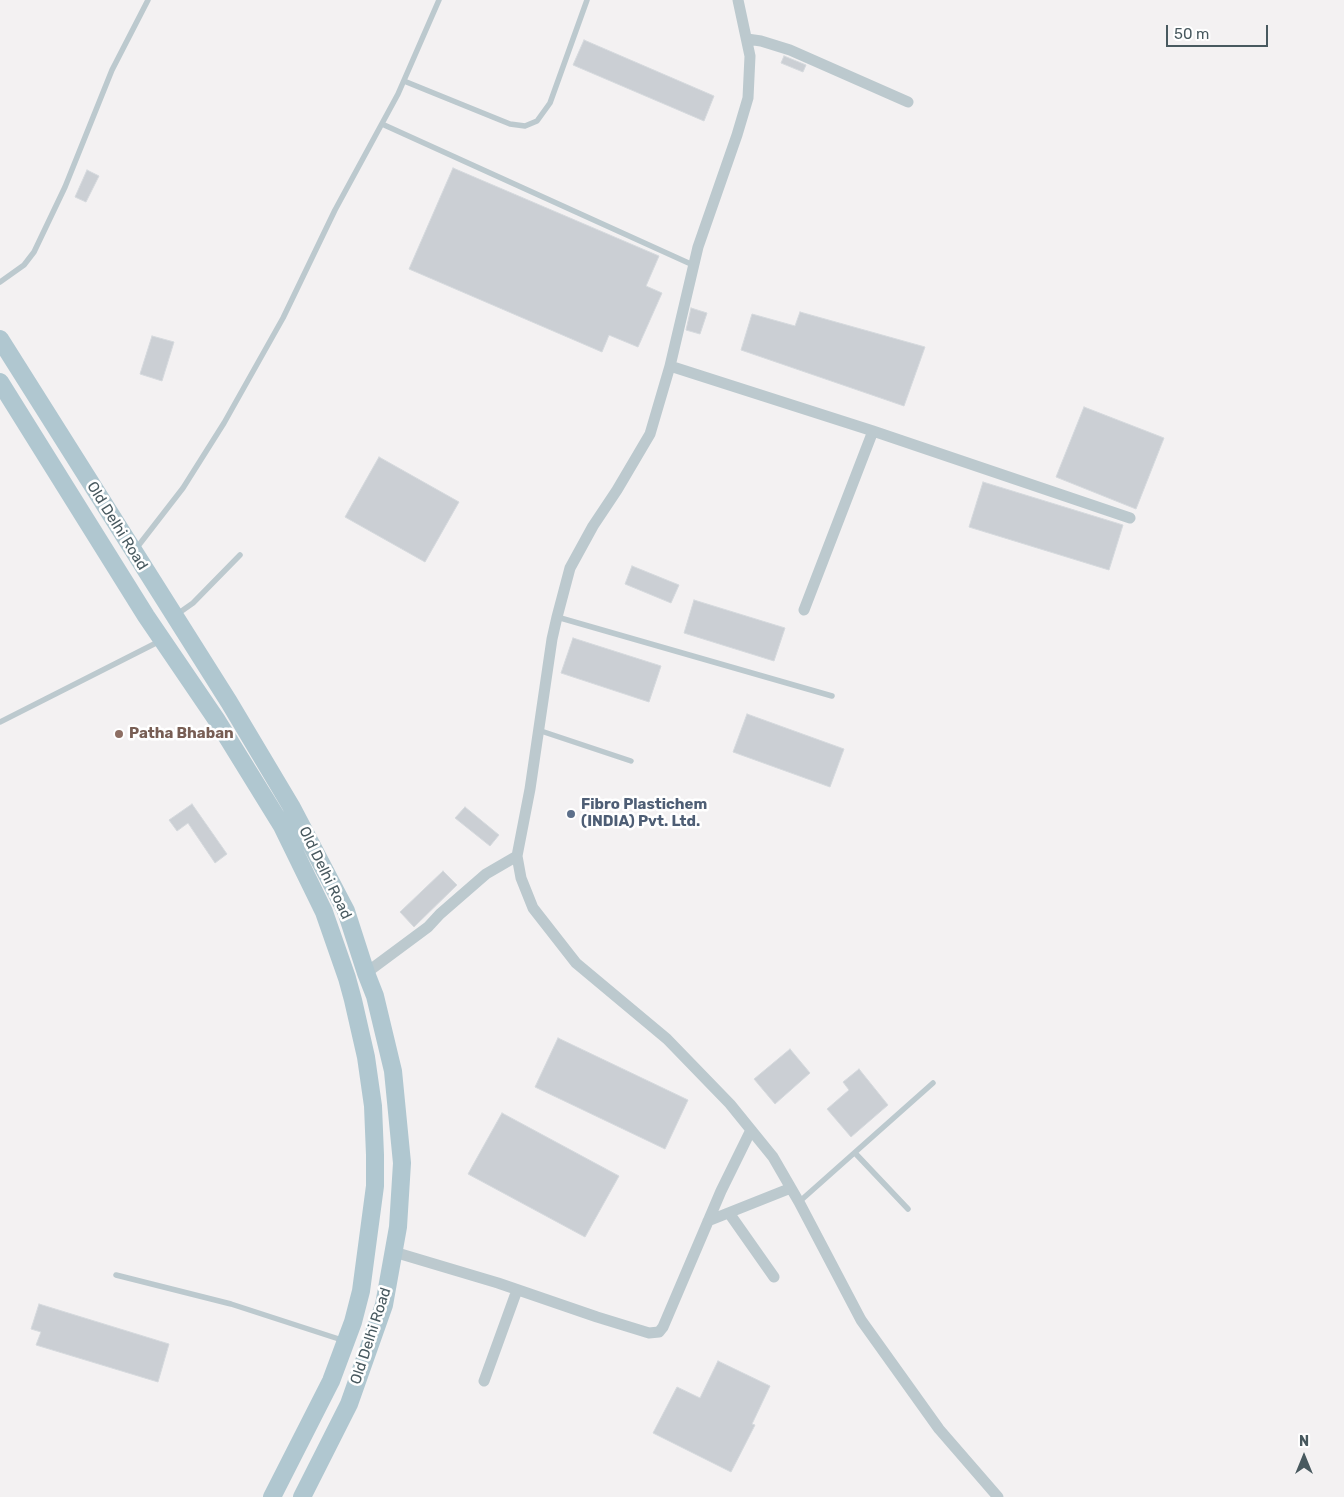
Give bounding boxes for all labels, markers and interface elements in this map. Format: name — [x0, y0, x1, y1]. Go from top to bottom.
scale bar — [1169, 15, 1272, 47]
text: 50 m — [1174, 25, 1209, 43]
street label: Old Delhi Road — [83, 479, 151, 573]
place label: Patha Bhaban — [129, 725, 234, 743]
marker: Patha Bhaban — [113, 728, 125, 740]
place label: Fibro Plastichem (INDIA) Pvt. Ltd. — [581, 796, 707, 831]
marker: Fibro Plastichem (INDIA) Pvt. Ltd. — [565, 808, 577, 820]
street label: Old Delhi Road — [295, 824, 355, 922]
street label: Old Delhi Road — [347, 1285, 395, 1387]
north arrow — [1279, 1432, 1329, 1482]
text: N — [1299, 1433, 1309, 1450]

